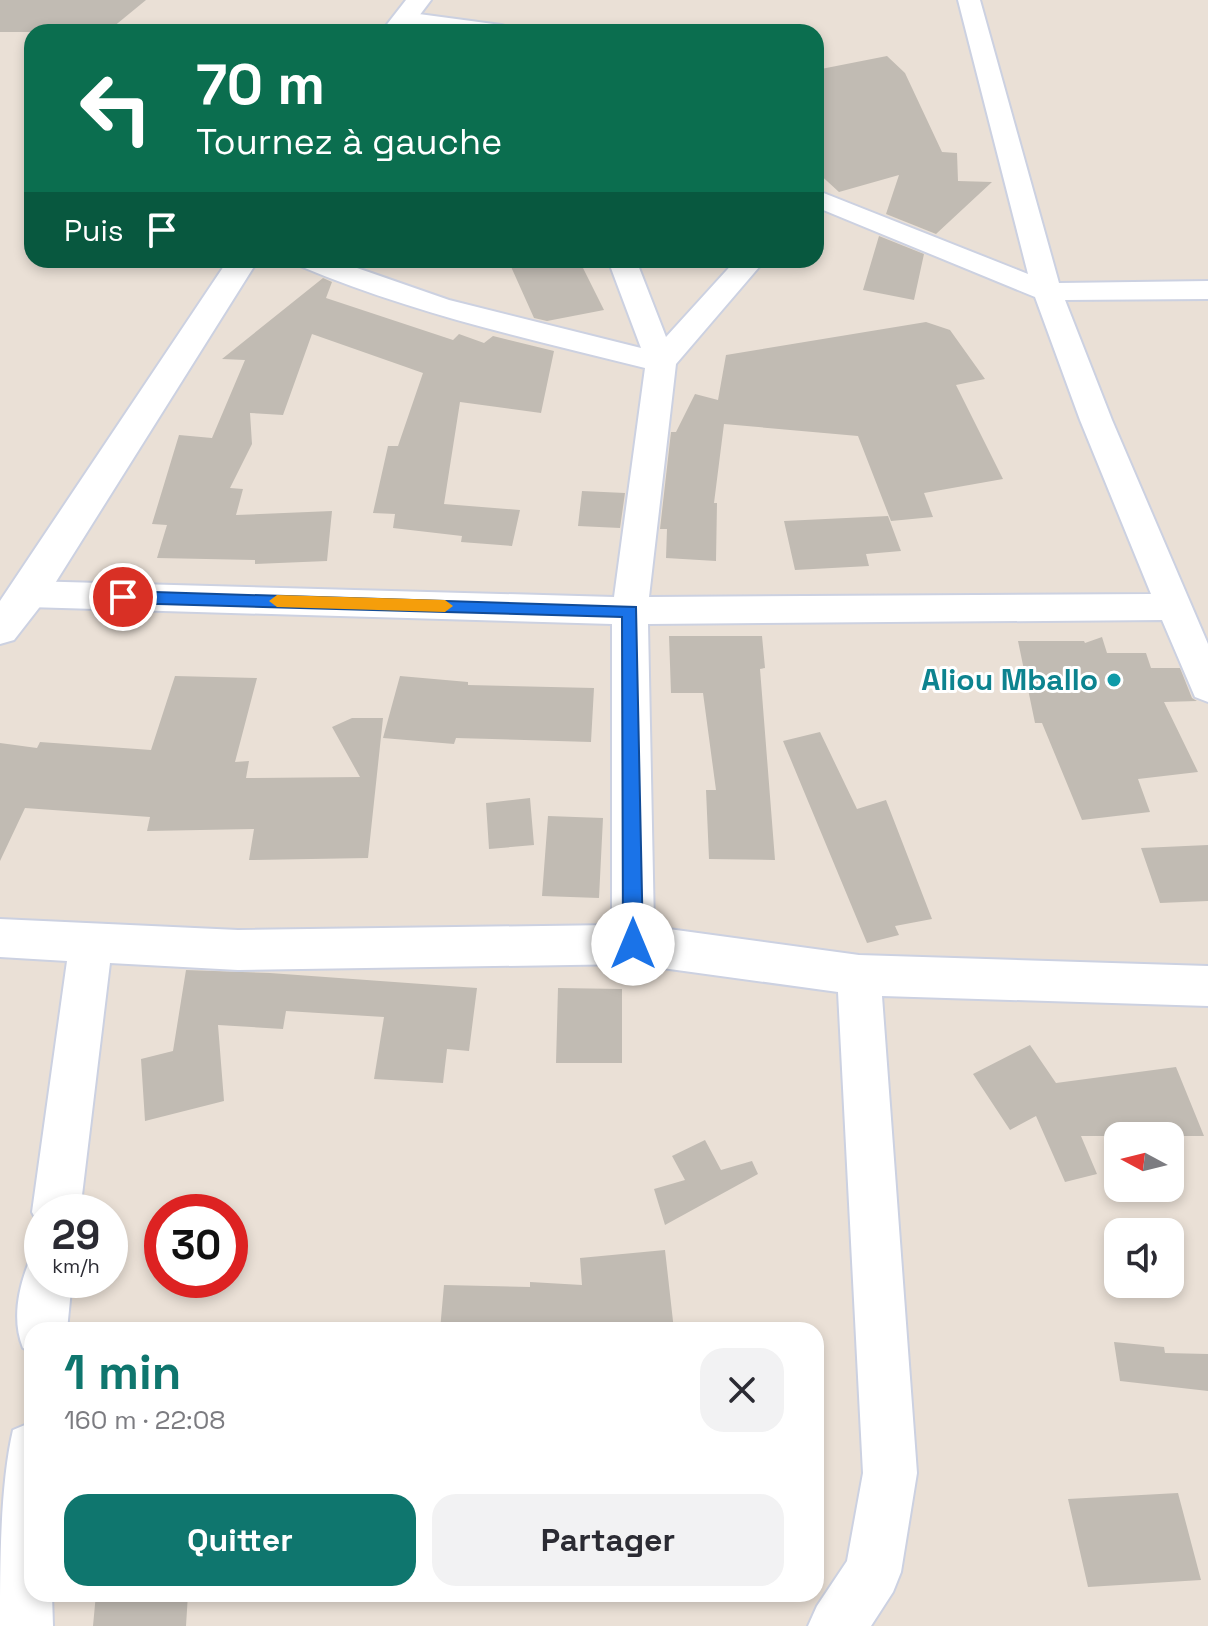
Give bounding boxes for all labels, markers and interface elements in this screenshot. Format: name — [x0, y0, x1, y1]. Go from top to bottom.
text: 70 m — [196, 49, 325, 120]
icon: left — [64, 56, 168, 160]
text: Tournez à gauche — [196, 119, 502, 165]
icon: arrive — [140, 208, 184, 252]
text: Puis — [64, 211, 124, 250]
pin — [89, 563, 157, 631]
icon: arrive — [101, 575, 145, 619]
place label: Aliou Mballo — [921, 660, 1098, 699]
marker: Aliou Mballo — [1105, 671, 1123, 689]
position arrow — [591, 902, 675, 986]
north arrow — [1104, 1122, 1184, 1202]
map controls — [1104, 1122, 1184, 1298]
speed limit sign: 30 — [144, 1194, 248, 1298]
text: 29 — [52, 1210, 100, 1261]
button: sound — [1104, 1218, 1184, 1298]
text: km/h — [52, 1253, 100, 1279]
text: 1 min — [64, 1342, 181, 1403]
button: close — [700, 1348, 784, 1432]
text: 160 m · 22:08 — [64, 1403, 226, 1437]
button: Quitter — [64, 1494, 416, 1586]
button: Partager — [432, 1494, 784, 1586]

